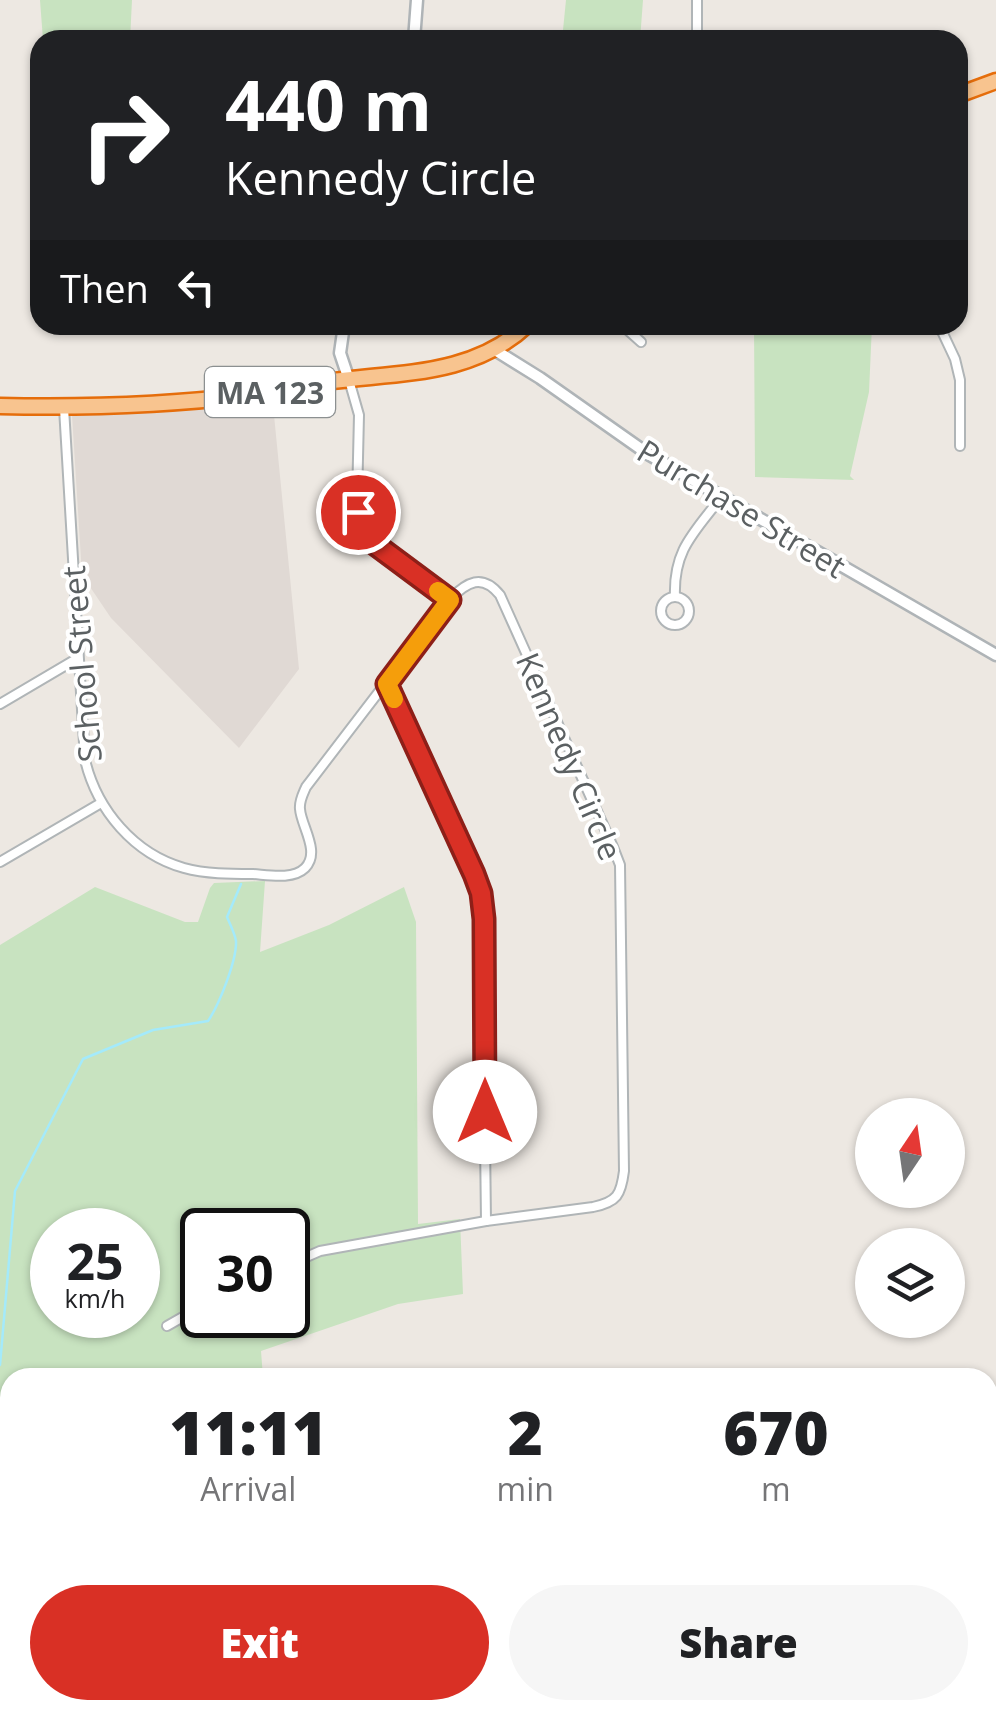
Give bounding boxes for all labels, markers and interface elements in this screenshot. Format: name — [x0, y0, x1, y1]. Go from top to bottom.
text: 440 m — [225, 56, 432, 152]
icon: right — [60, 70, 190, 200]
text: Kennedy Circle — [225, 147, 536, 208]
icon: left — [169, 260, 224, 315]
text: Then — [60, 262, 149, 314]
road number: MA 123 — [205, 367, 335, 417]
street label: Purchase Street — [630, 429, 854, 587]
pin — [316, 470, 401, 555]
icon: arrive — [331, 485, 386, 540]
street label: School Street — [51, 564, 111, 764]
street label: Kennedy Circle — [507, 646, 633, 866]
position arrow — [433, 1060, 537, 1164]
north arrow — [855, 1098, 965, 1208]
map controls — [855, 1098, 965, 1338]
speed limit sign: 30 — [180, 1208, 310, 1338]
text: 25 — [66, 1227, 124, 1295]
button: layers — [855, 1228, 965, 1338]
text: km/h — [65, 1281, 125, 1315]
text: 11:11 — [169, 1391, 327, 1473]
text: 2 — [508, 1391, 543, 1473]
text: 670 — [723, 1391, 829, 1473]
text: Arrival — [200, 1467, 296, 1510]
text: min — [497, 1467, 554, 1510]
text: m — [761, 1467, 791, 1510]
button: Exit — [30, 1585, 489, 1700]
button: Share — [509, 1585, 968, 1700]

